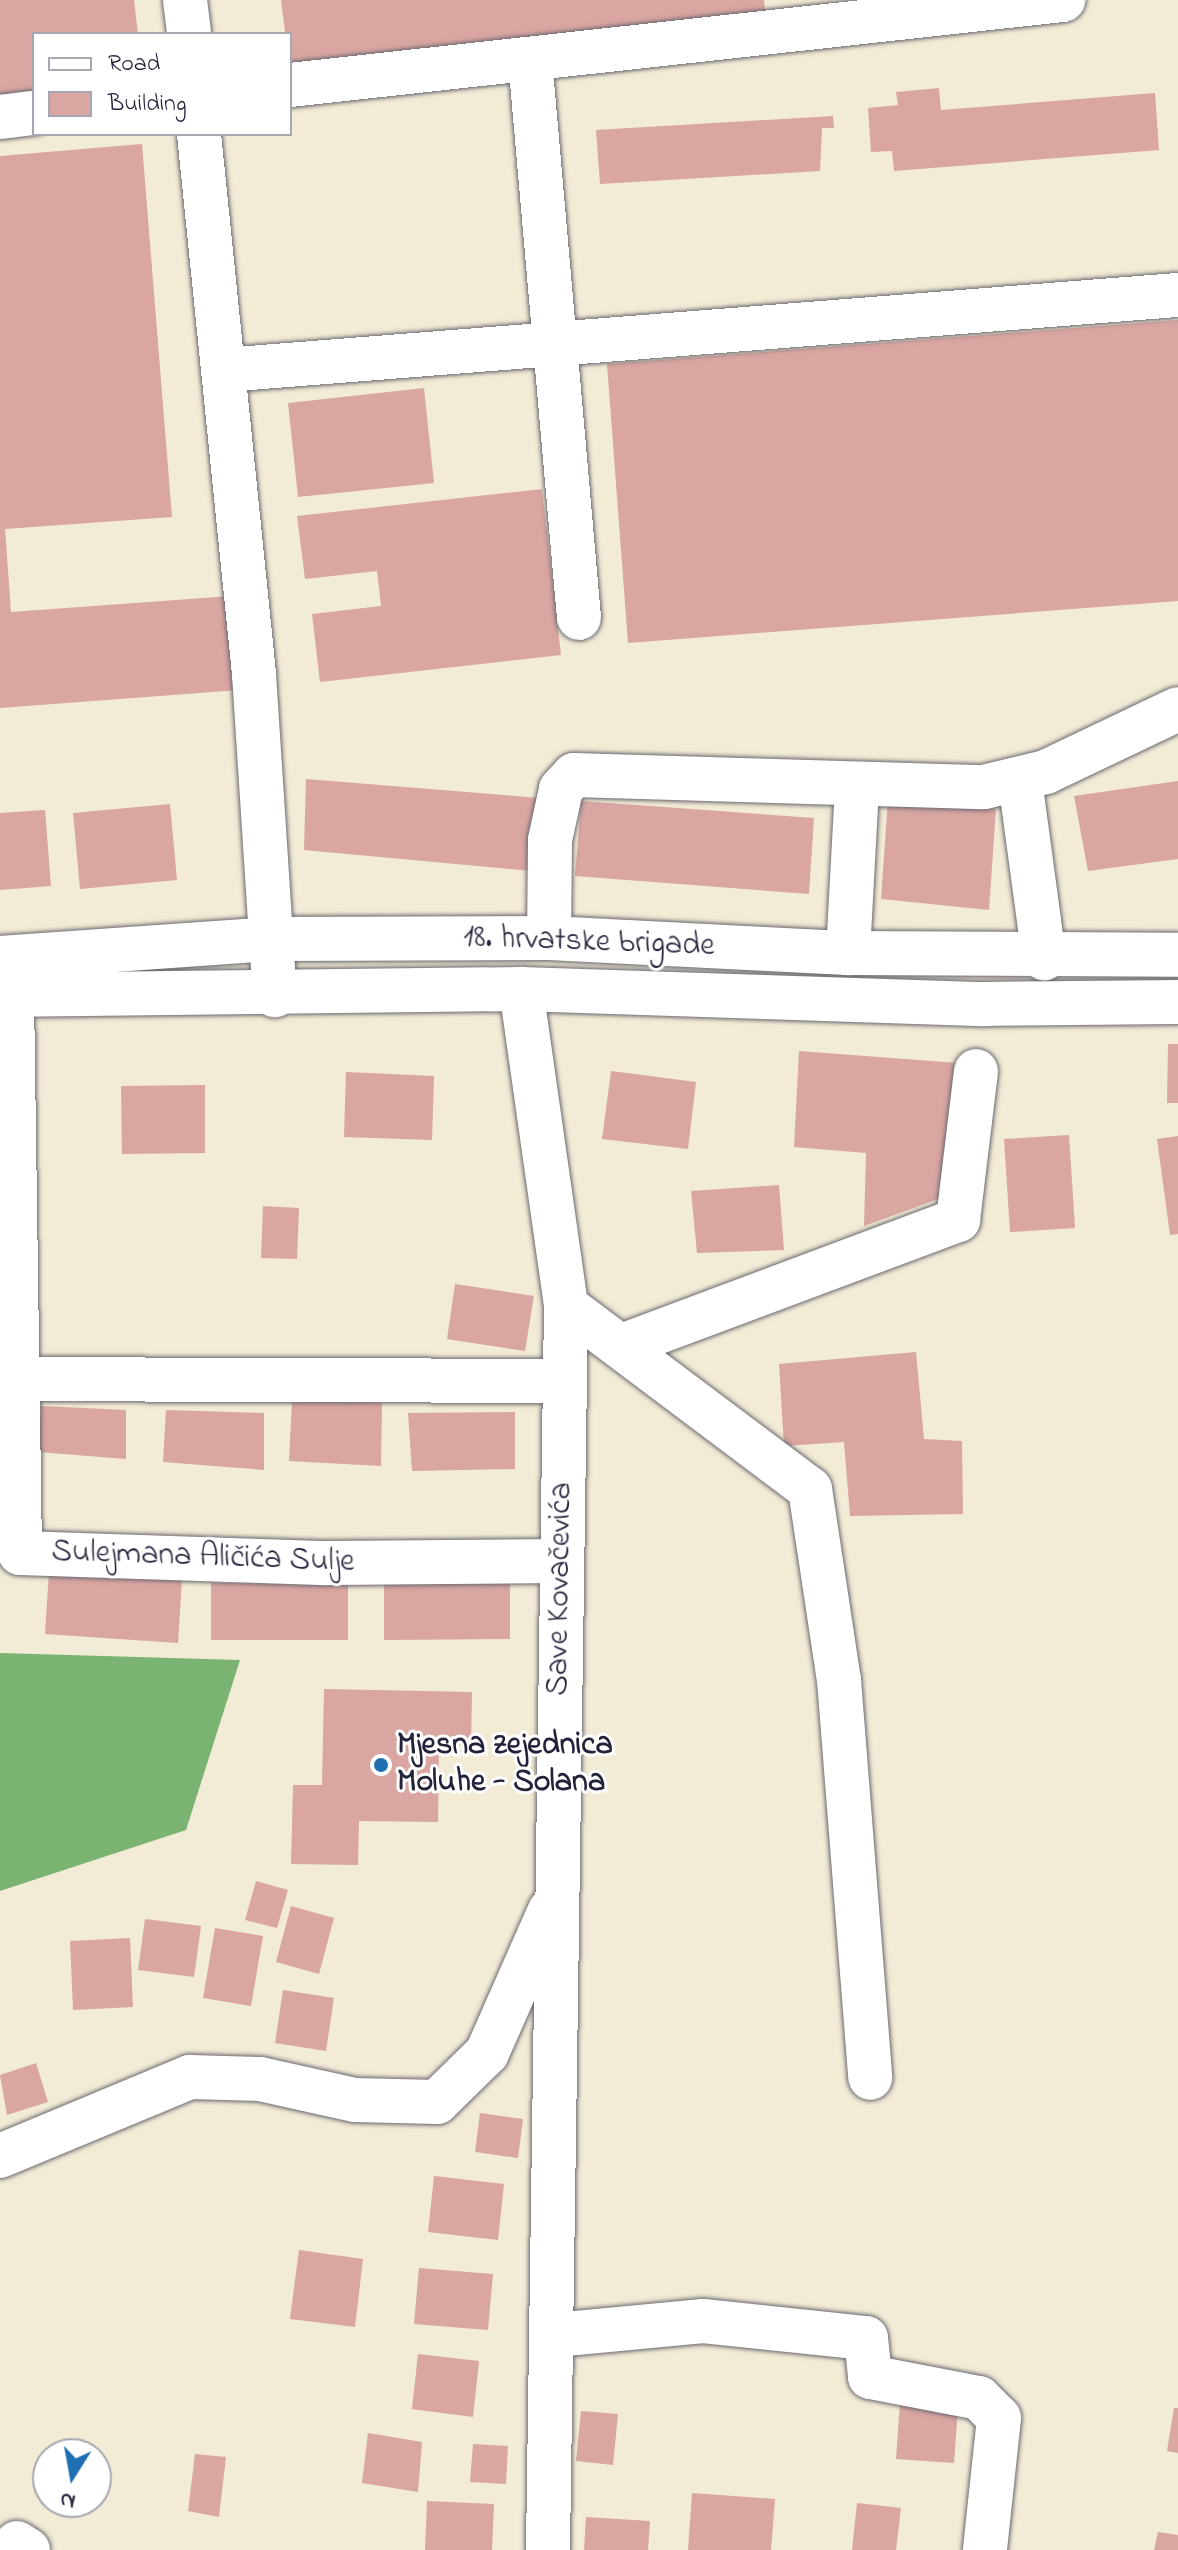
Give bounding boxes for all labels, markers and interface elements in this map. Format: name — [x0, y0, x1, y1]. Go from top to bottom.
legend — [32, 32, 292, 136]
text: Road — [108, 47, 160, 82]
text: Building — [108, 87, 187, 122]
street label: 18. hrvatske brigade — [463, 919, 715, 967]
street label: Save Kovačevića — [540, 1482, 582, 1696]
street label: Sulejmana Aličića Sulje — [51, 1534, 355, 1582]
place label: Mjesna zejednica Moluhe - Solana — [397, 1728, 613, 1803]
marker: Mjesna zejednica Moluhe - Solana — [372, 1756, 390, 1774]
north arrow — [32, 2438, 112, 2518]
text: N — [57, 2482, 78, 2517]

